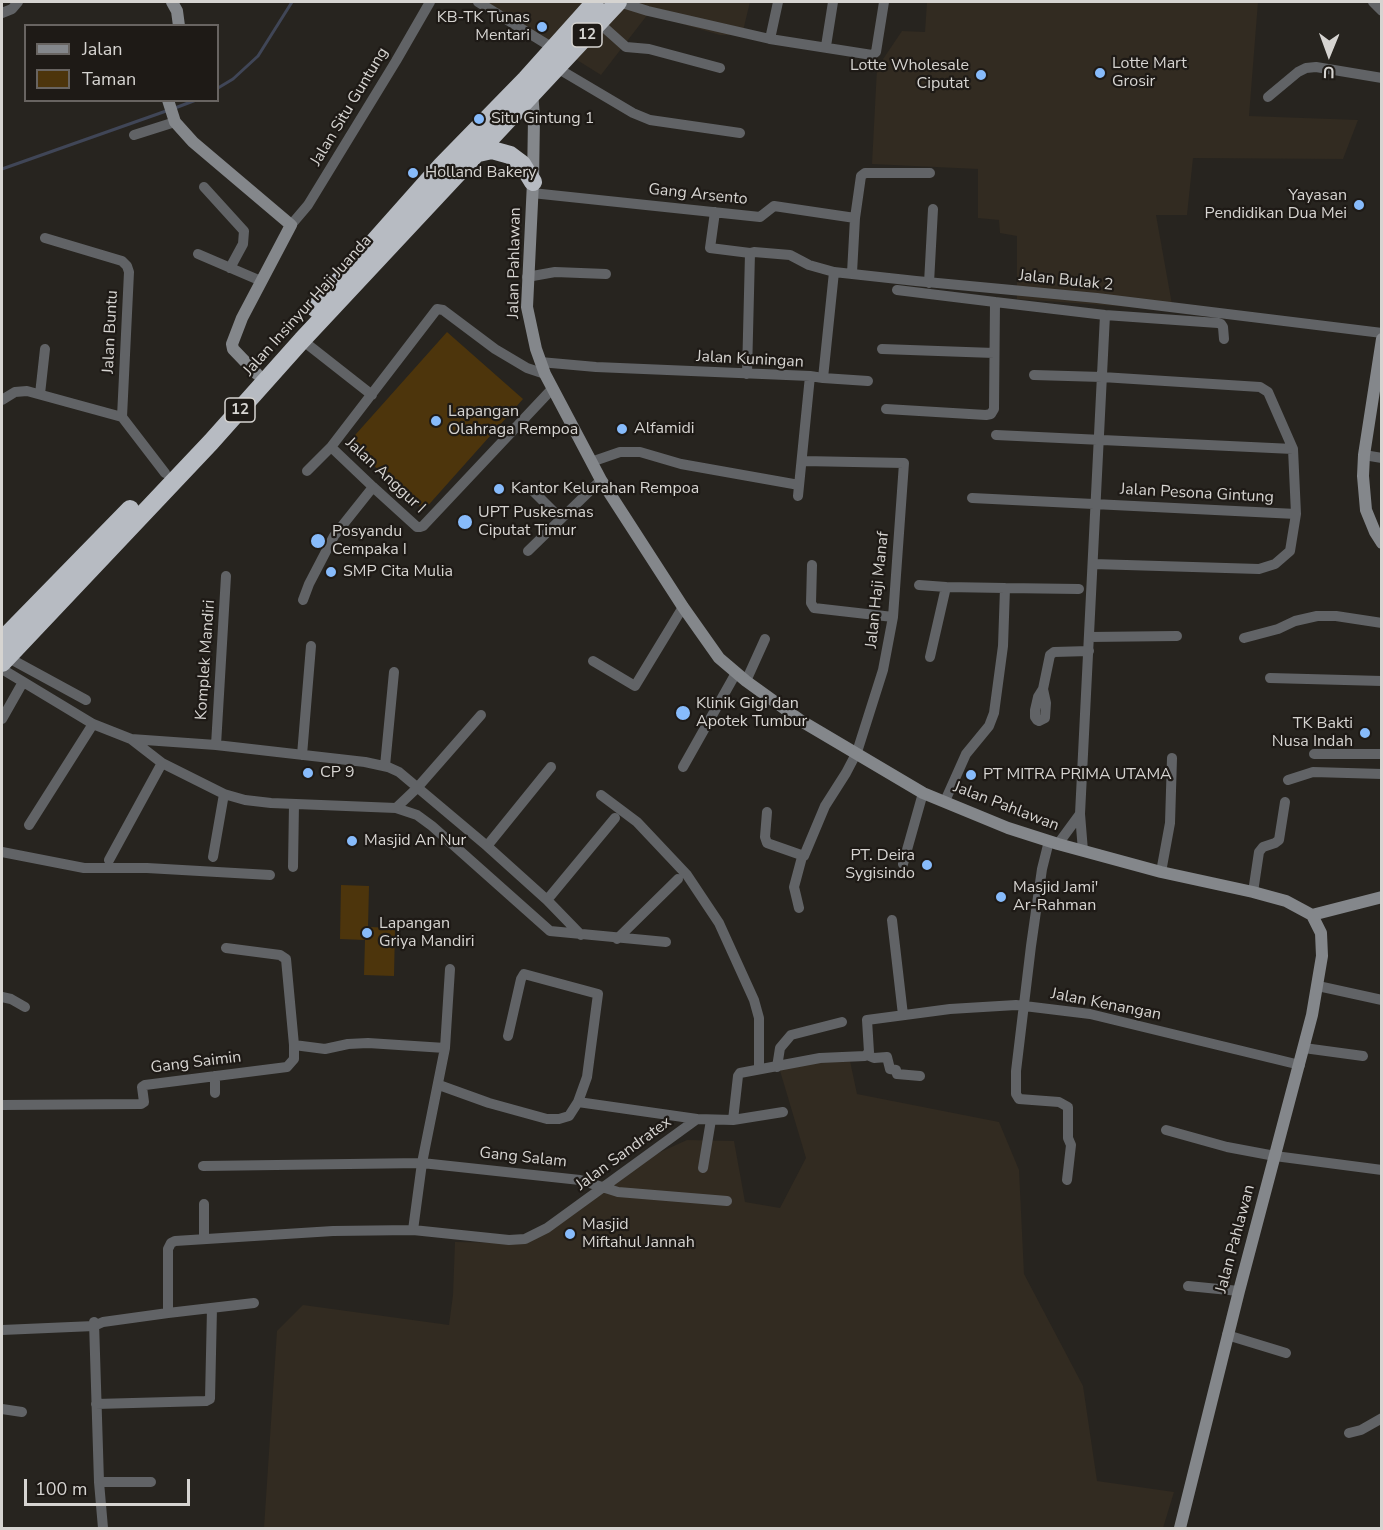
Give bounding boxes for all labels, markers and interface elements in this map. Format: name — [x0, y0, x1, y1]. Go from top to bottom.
place label: KB-TK Tunas Mentari — [437, 8, 530, 46]
marker: KB-TK Tunas Mentari — [535, 20, 549, 34]
road number: 12 — [572, 23, 602, 47]
legend — [24, 24, 219, 102]
north arrow — [1299, 24, 1359, 84]
text: Jalan — [82, 37, 122, 61]
street label: Jalan Situ Guntung — [307, 44, 393, 170]
place label: Lotte Mart Grosir — [1112, 54, 1187, 92]
place label: Lotte Wholesale Ciputat — [850, 56, 969, 94]
text: U — [1323, 61, 1335, 83]
marker: Lotte Mart Grosir — [1093, 66, 1107, 80]
text: Taman — [82, 67, 136, 91]
marker: Lotte Wholesale Ciputat — [974, 68, 988, 82]
place label: Situ Gintung 1 — [491, 109, 594, 129]
marker: Situ Gintung 1 — [472, 112, 486, 126]
place label: Holland Bakery — [425, 163, 537, 183]
marker: Holland Bakery — [406, 166, 420, 180]
street label: Gang Arsento — [647, 180, 749, 210]
place label: Yayasan Pendidikan Dua Mei — [1205, 186, 1347, 224]
marker: Yayasan Pendidikan Dua Mei — [1352, 198, 1366, 212]
street label: Jalan Pahlawan — [504, 207, 526, 319]
street label: Jalan Insinyur Haji Juanda — [240, 232, 376, 380]
street label: Jalan Bulak 2 — [1018, 266, 1114, 296]
street label: Jalan Buntu — [99, 290, 123, 374]
street label: Jalan Kuningan — [696, 348, 804, 372]
road number: 12 — [225, 398, 255, 422]
place label: Lapangan Olahraga Rempoa — [448, 402, 578, 440]
marker: Lapangan Olahraga Rempoa — [429, 414, 443, 428]
place label: Alfamidi — [634, 419, 694, 439]
marker: Alfamidi — [615, 422, 629, 436]
street label: Jalan Anggur I — [341, 434, 429, 518]
place label: Kantor Kelurahan Rempoa — [511, 479, 699, 499]
street label: Jalan Pesona Gintung — [1120, 480, 1274, 508]
marker: Kantor Kelurahan Rempoa — [492, 482, 506, 496]
place label: UPT Puskesmas Ciputat Timur — [478, 503, 594, 541]
marker: UPT Puskesmas Ciputat Timur — [456, 513, 474, 531]
place label: Posyandu Cempaka I — [332, 522, 407, 560]
street label: Jalan Haji Manaf — [862, 531, 894, 649]
marker: Posyandu Cempaka I — [309, 532, 327, 550]
place label: SMP Cita Mulia — [343, 562, 453, 582]
marker: SMP Cita Mulia — [324, 565, 338, 579]
street label: Komplek Mandiri — [192, 599, 220, 721]
place label: Klinik Gigi dan Apotek Tumbur — [696, 694, 807, 732]
marker: Klinik Gigi dan Apotek Tumbur — [674, 704, 692, 722]
place label: TK Bakti Nusa Indah — [1272, 714, 1353, 752]
marker: TK Bakti Nusa Indah — [1358, 726, 1372, 740]
place label: CP 9 — [320, 763, 355, 783]
place label: PT MITRA PRIMA UTAMA — [983, 765, 1172, 785]
marker: CP 9 — [301, 766, 315, 780]
marker: PT MITRA PRIMA UTAMA — [964, 768, 978, 782]
street label: Jalan Pahlawan — [951, 778, 1061, 836]
place label: Masjid An Nur — [364, 831, 466, 851]
marker: Masjid An Nur — [345, 834, 359, 848]
place label: PT. Deira Sygisindo — [845, 846, 915, 884]
marker: PT. Deira Sygisindo — [920, 858, 934, 872]
place label: Masjid Jami' Ar-Rahman — [1013, 878, 1098, 916]
marker: Masjid Jami' Ar-Rahman — [994, 890, 1008, 904]
place label: Lapangan Griya Mandiri — [379, 914, 474, 952]
marker: Lapangan Griya Mandiri — [360, 926, 374, 940]
street label: Jalan Kenangan — [1049, 985, 1163, 1025]
street label: Gang Saimin — [150, 1048, 242, 1078]
street label: Jalan Sandratex — [573, 1113, 675, 1195]
street label: Gang Salam — [478, 1144, 568, 1172]
street label: Jalan Pahlawan — [1212, 1183, 1260, 1295]
place label: Masjid Miftahul Jannah — [582, 1215, 695, 1253]
marker: Masjid Miftahul Jannah — [563, 1227, 577, 1241]
scale bar — [27, 1467, 194, 1505]
text: 100 m — [35, 1477, 87, 1501]

